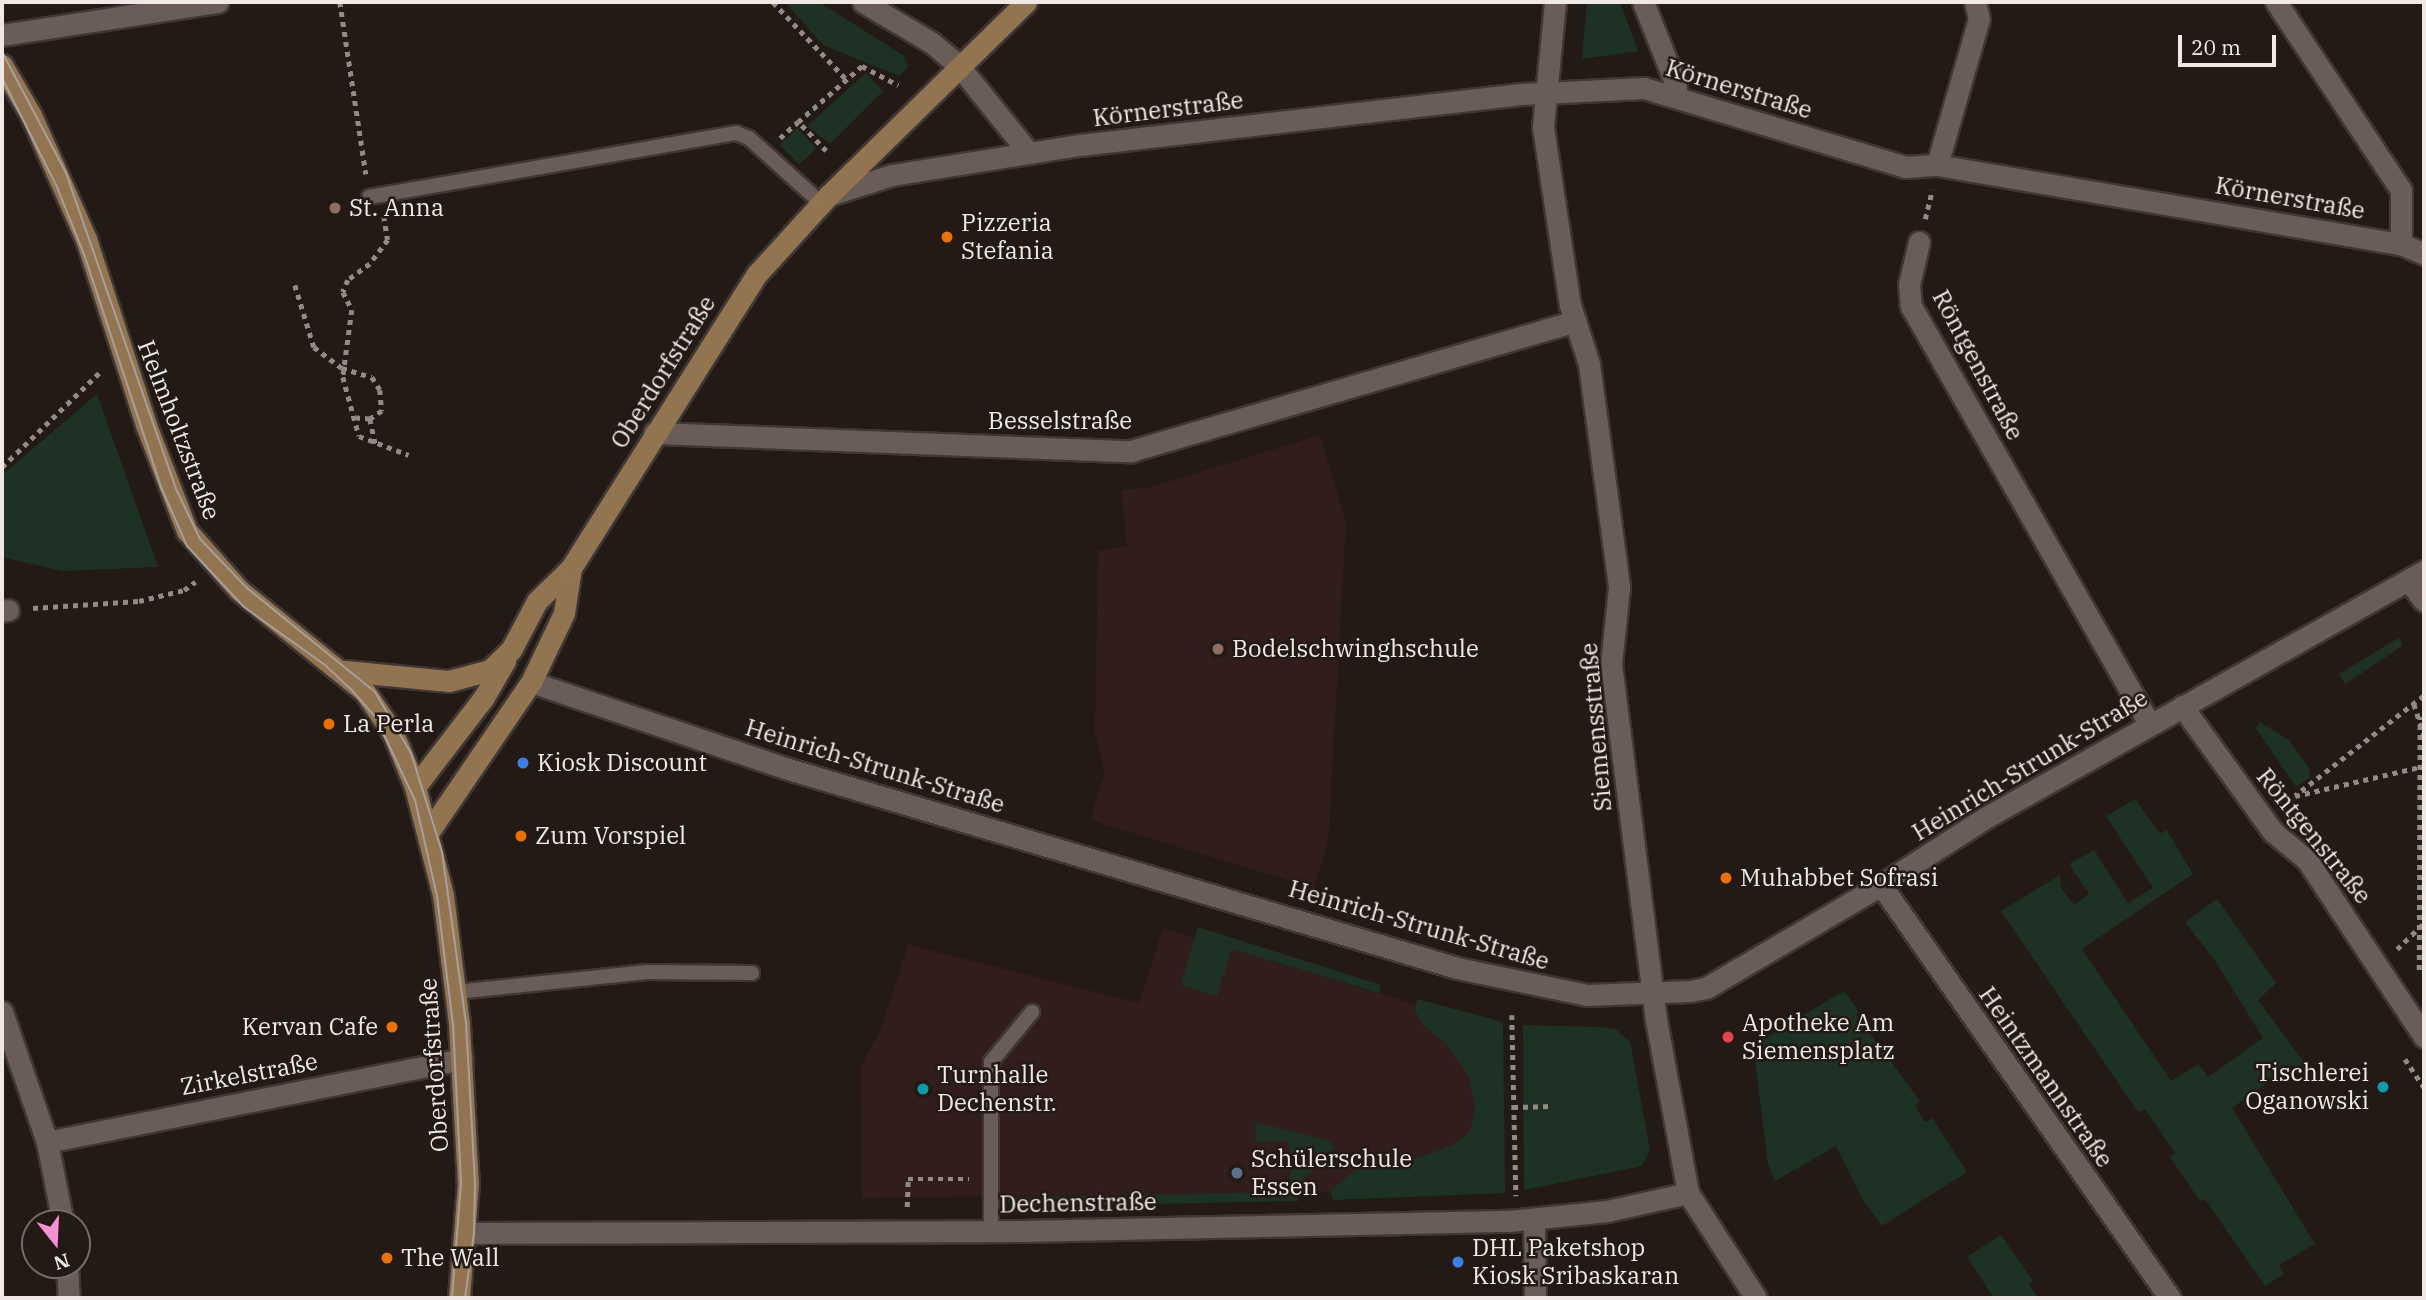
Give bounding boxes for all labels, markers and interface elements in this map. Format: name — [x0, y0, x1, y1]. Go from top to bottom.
scale bar — [2181, 21, 2279, 65]
text: 20 m — [2191, 33, 2241, 61]
street label: Körnerstraße — [1662, 53, 1816, 125]
street label: Körnerstraße — [1091, 85, 1245, 133]
street label: Körnerstraße — [2213, 171, 2367, 225]
place label: St. Anna — [349, 194, 444, 222]
marker: St. Anna — [327, 200, 343, 216]
place label: Pizzeria Stefania — [961, 209, 1054, 265]
marker: Pizzeria Stefania — [939, 229, 955, 245]
street label: Röntgenstraße — [1926, 285, 2030, 445]
street label: Oberdorfstraße — [605, 290, 721, 454]
street label: Helmholtzstraße — [132, 336, 226, 524]
street label: Besselstraße — [988, 407, 1132, 435]
place label: Bodelschwinghschule — [1232, 635, 1479, 663]
marker: Bodelschwinghschule — [1210, 641, 1226, 657]
street label: Siemensstraße — [1574, 641, 1618, 813]
street label: Heinrich-Strunk-Straße — [1907, 683, 2153, 847]
place label: La Perla — [343, 710, 434, 738]
street label: Heinrich-Strunk-Straße — [742, 713, 1008, 819]
marker: La Perla — [321, 716, 337, 732]
place label: Kiosk Discount — [537, 749, 707, 777]
marker: Kiosk Discount — [515, 755, 531, 771]
street label: Röntgenstraße — [2251, 762, 2377, 910]
place label: Zum Vorspiel — [535, 822, 686, 850]
marker: Zum Vorspiel — [513, 828, 529, 844]
place label: Muhabbet Sofrasi — [1740, 864, 1938, 892]
marker: Muhabbet Sofrasi — [1718, 870, 1734, 886]
street label: Heinrich-Strunk-Straße — [1285, 874, 1553, 976]
street label: Oberdorfstraße — [414, 977, 454, 1153]
street label: Heintzmannstraße — [1973, 981, 2119, 1173]
place label: Apotheke Am Siemensplatz — [1742, 1009, 1895, 1065]
place label: Kervan Cafe — [242, 1013, 378, 1041]
marker: Kervan Cafe — [384, 1019, 400, 1035]
marker: Apotheke Am Siemensplatz — [1720, 1029, 1736, 1045]
street label: Zirkelstraße — [178, 1047, 320, 1101]
place label: Tischlerei Oganowski — [2245, 1059, 2369, 1115]
place label: Turnhalle Dechenstr. — [937, 1061, 1057, 1117]
marker: Tischlerei Oganowski — [2375, 1079, 2391, 1095]
marker: Turnhalle Dechenstr. — [915, 1081, 931, 1097]
place label: Schülerschule Essen — [1251, 1145, 1412, 1201]
marker: Schülerschule Essen — [1229, 1165, 1245, 1181]
street label: Dechenstraße — [999, 1187, 1157, 1219]
north arrow — [21, 1209, 91, 1279]
place label: DHL Paketshop Kiosk Sribaskaran — [1472, 1234, 1679, 1290]
place label: The Wall — [401, 1244, 499, 1272]
text: N — [51, 1248, 73, 1276]
marker: The Wall — [379, 1250, 395, 1266]
marker: DHL Paketshop Kiosk Sribaskaran — [1450, 1254, 1466, 1270]

